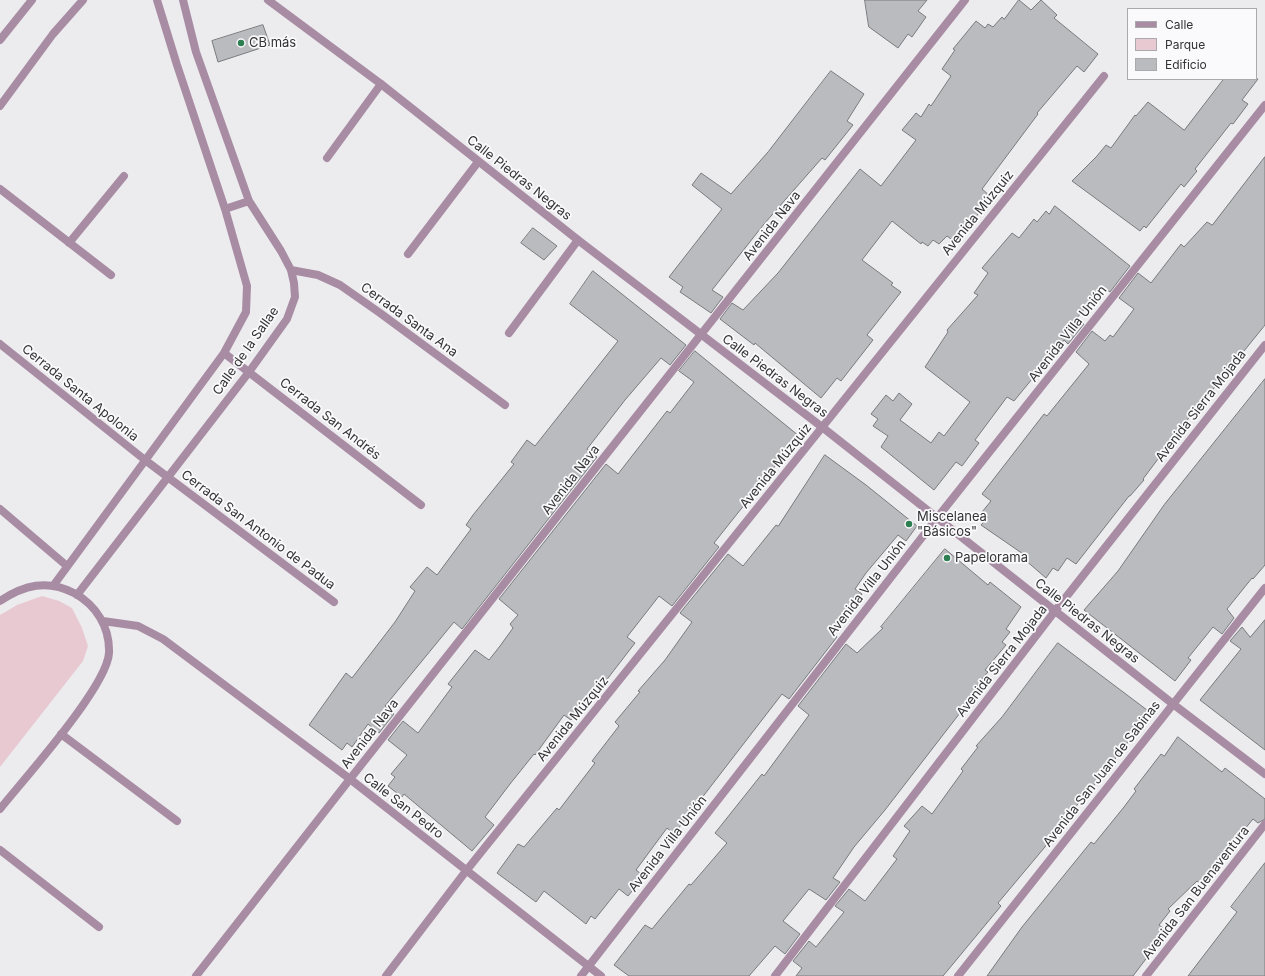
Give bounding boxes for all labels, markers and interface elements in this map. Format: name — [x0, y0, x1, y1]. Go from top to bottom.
legend — [1127, 8, 1257, 80]
text: Calle — [1165, 17, 1193, 32]
place label: CB más — [249, 35, 296, 51]
text: Parque — [1165, 37, 1205, 52]
marker: CB más — [236, 38, 246, 48]
text: Edificio — [1165, 57, 1207, 72]
street label: Calle Piedras Negras — [464, 132, 574, 224]
street label: Avenida Múzquiz — [939, 167, 1017, 259]
street label: Avenida Nava — [740, 188, 804, 264]
street label: Cerrada Santa Ana — [358, 280, 460, 360]
street label: Avenida Villa Unión — [1026, 283, 1110, 385]
street label: Calle de la Sallae — [210, 304, 282, 398]
street label: Calle Piedras Negras — [719, 331, 831, 421]
street label: Cerrada Santa Apolonia — [18, 341, 142, 445]
street label: Avenida Sierra Mojada — [1152, 347, 1250, 465]
street label: Cerrada San Andrés — [276, 375, 384, 463]
street label: Avenida Múzquiz — [737, 420, 815, 512]
street label: Avenida Nava — [539, 442, 603, 518]
street label: Cerrada San Antonio de Padua — [178, 467, 338, 593]
place label: Miscelanea "Básicos" — [917, 509, 987, 540]
marker: Miscelanea "Básicos" — [904, 519, 914, 529]
street label: Avenida Villa Unión — [825, 537, 909, 639]
place label: Papelorama — [955, 550, 1028, 566]
marker: Papelorama — [942, 553, 952, 563]
street label: Calle Piedras Negras — [1032, 575, 1142, 667]
street label: Avenida Sierra Mojada — [953, 602, 1051, 720]
street label: Avenida Múzquiz — [534, 673, 612, 765]
street label: Avenida Nava — [338, 696, 402, 772]
street label: Avenida San Juan de Sabinas — [1040, 698, 1164, 850]
street label: Calle San Pedro — [360, 770, 446, 842]
street label: Avenida Villa Unión — [626, 793, 710, 895]
street label: Avenida San Buenaventura — [1139, 823, 1253, 963]

